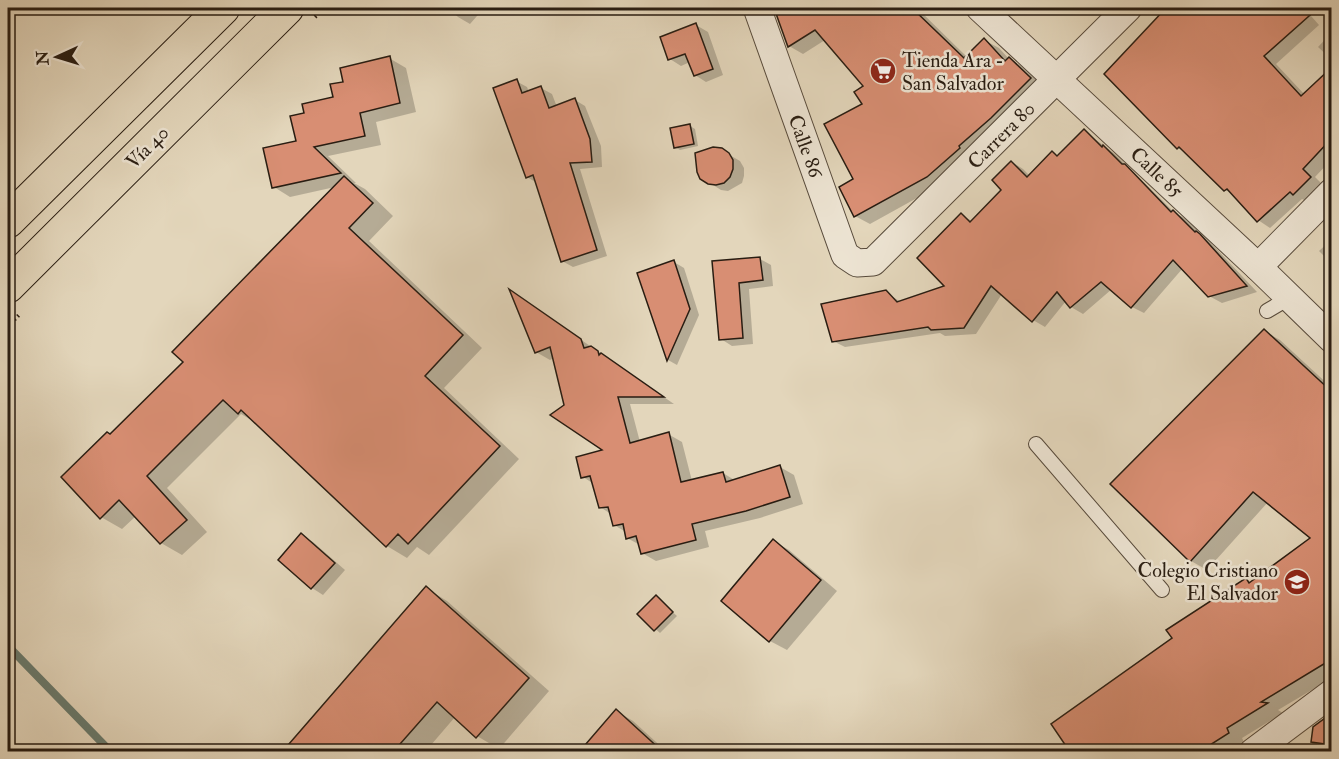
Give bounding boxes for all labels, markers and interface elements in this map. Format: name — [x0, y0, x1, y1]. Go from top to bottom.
north arrow — [27, 27, 87, 87]
place label: Tienda Ara - San Salvador — [902, 48, 1004, 96]
text: N — [33, 49, 54, 67]
supermarket icon: Tienda Ara - San Salvador — [868, 56, 898, 86]
street label: Carrera 80 — [962, 96, 1040, 174]
street label: Calle 86 — [783, 111, 829, 182]
street label: Vía 40 — [120, 120, 174, 174]
street label: Calle 85 — [1125, 142, 1189, 203]
place label: Colegio Cristiano El Salvador — [1138, 558, 1279, 606]
school or university icon: Colegio Cristiano El Salvador — [1282, 567, 1312, 597]

